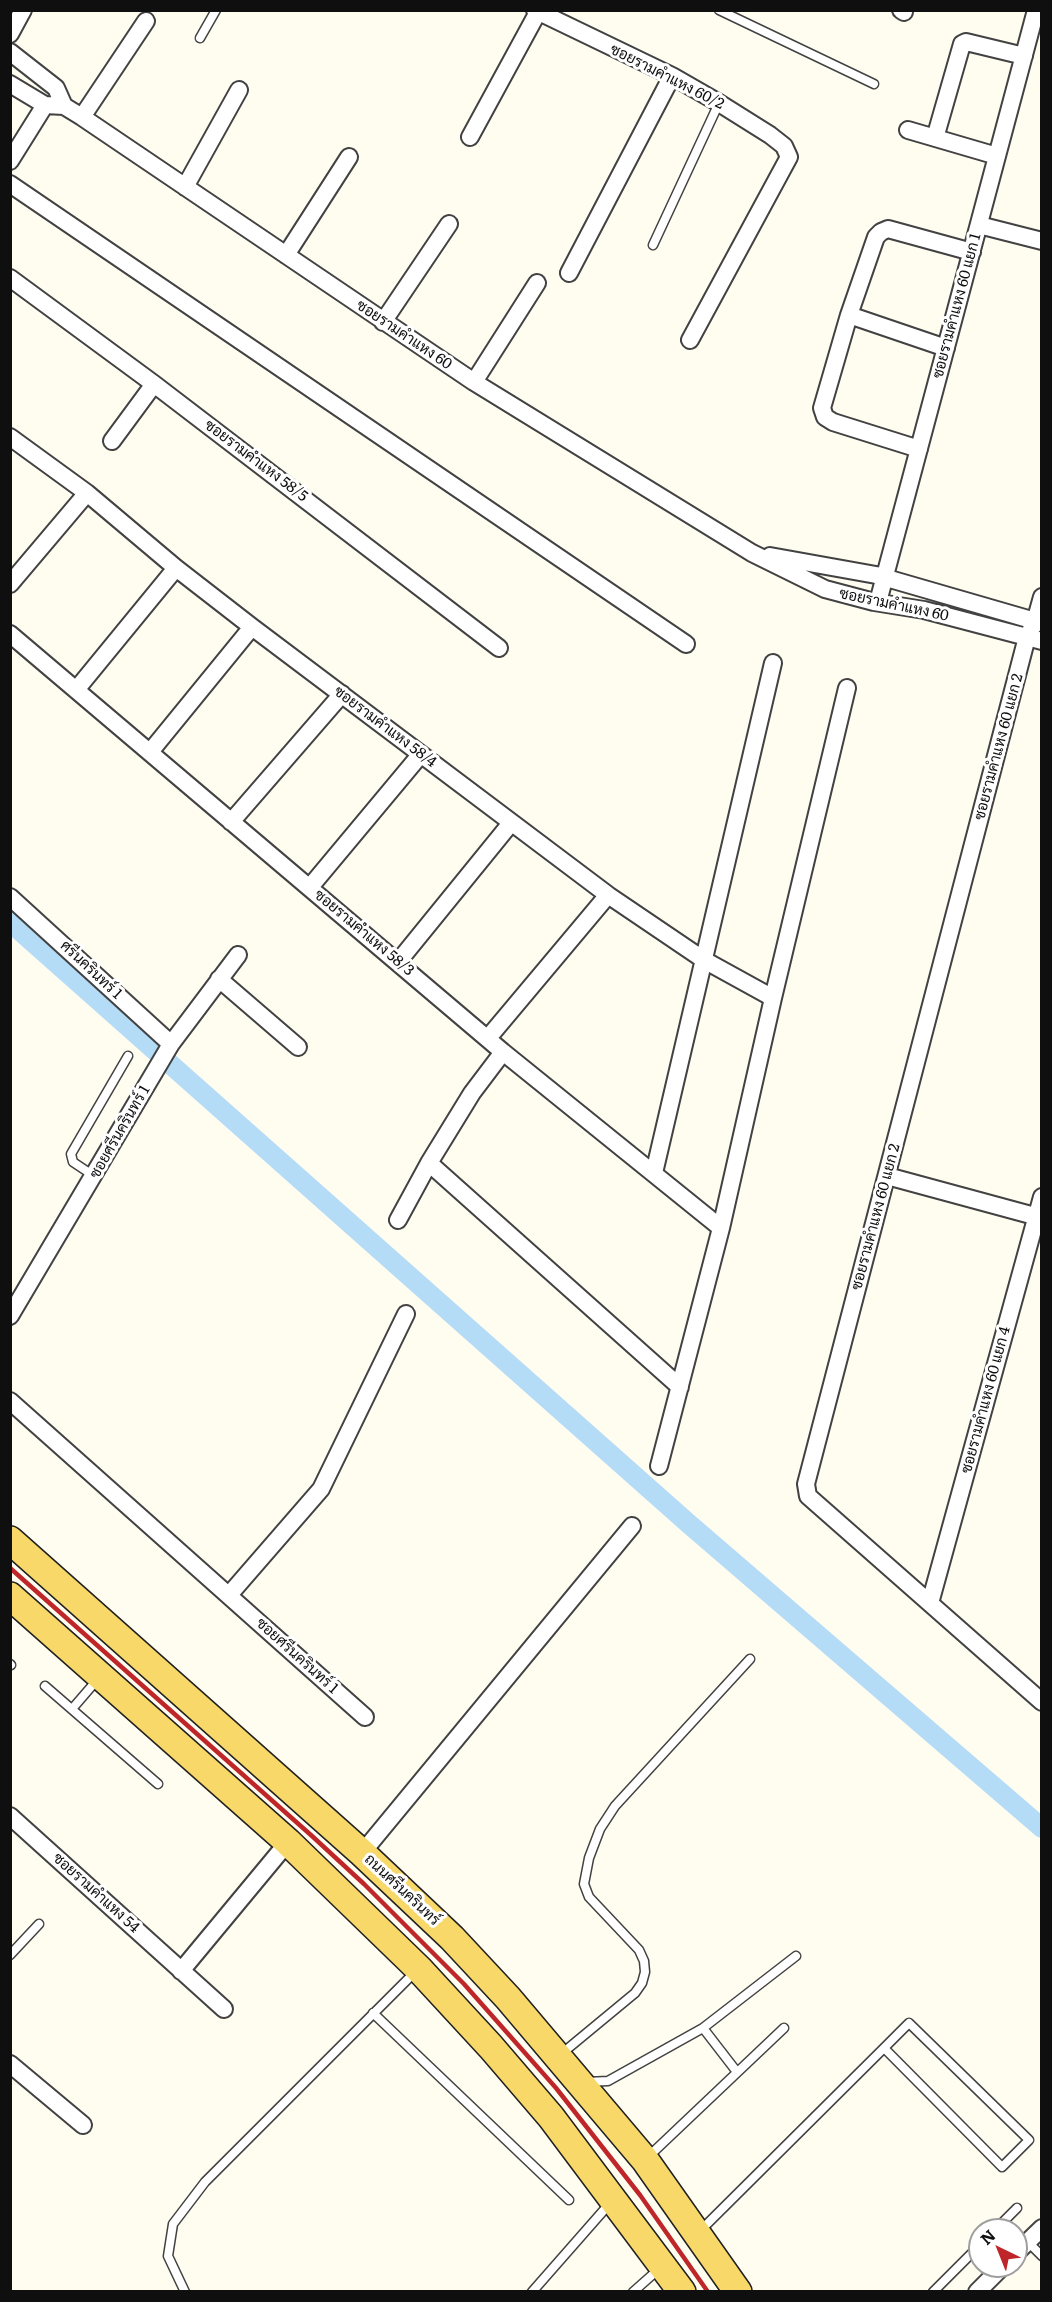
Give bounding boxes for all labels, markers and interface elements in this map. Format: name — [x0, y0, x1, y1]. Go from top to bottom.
street label: ซอยรามคำแหง 60/2 — [607, 40, 727, 114]
street label: ซอยรามคำแหง 60 แยก 1 — [929, 231, 985, 381]
street label: ซอยรามคำแหง 60 — [353, 296, 455, 374]
street label: ซอยรามคำแหง 58/5 — [201, 416, 311, 506]
street label: ซอยรามคำแหง 60 — [838, 585, 950, 625]
street label: ซอยรามคำแหง 60 แยก 2 — [971, 672, 1027, 822]
street label: ซอยรามคำแหง 58/4 — [330, 683, 440, 771]
street label: ซอยรามคำแหง 58/3 — [310, 886, 418, 980]
street label: ศรีนครินทร์ 1 — [56, 937, 126, 1003]
street label: ซอยศรีนครินทร์ 1 — [86, 1082, 154, 1182]
street label: ซอยรามคำแหง 60 แยก 2 — [848, 1142, 904, 1292]
street label: ซอยรามคำแหง 60 แยก 4 — [958, 1324, 1014, 1476]
street label: ซอยศรีนครินทร์ 1 — [252, 1614, 342, 1698]
street label: ซอยรามคำแหง 54 — [49, 1849, 143, 1937]
street label: ถนนศรีนครินทร์ — [361, 1850, 443, 1930]
north arrow — [968, 2218, 1028, 2278]
text: N — [974, 2223, 1000, 2250]

